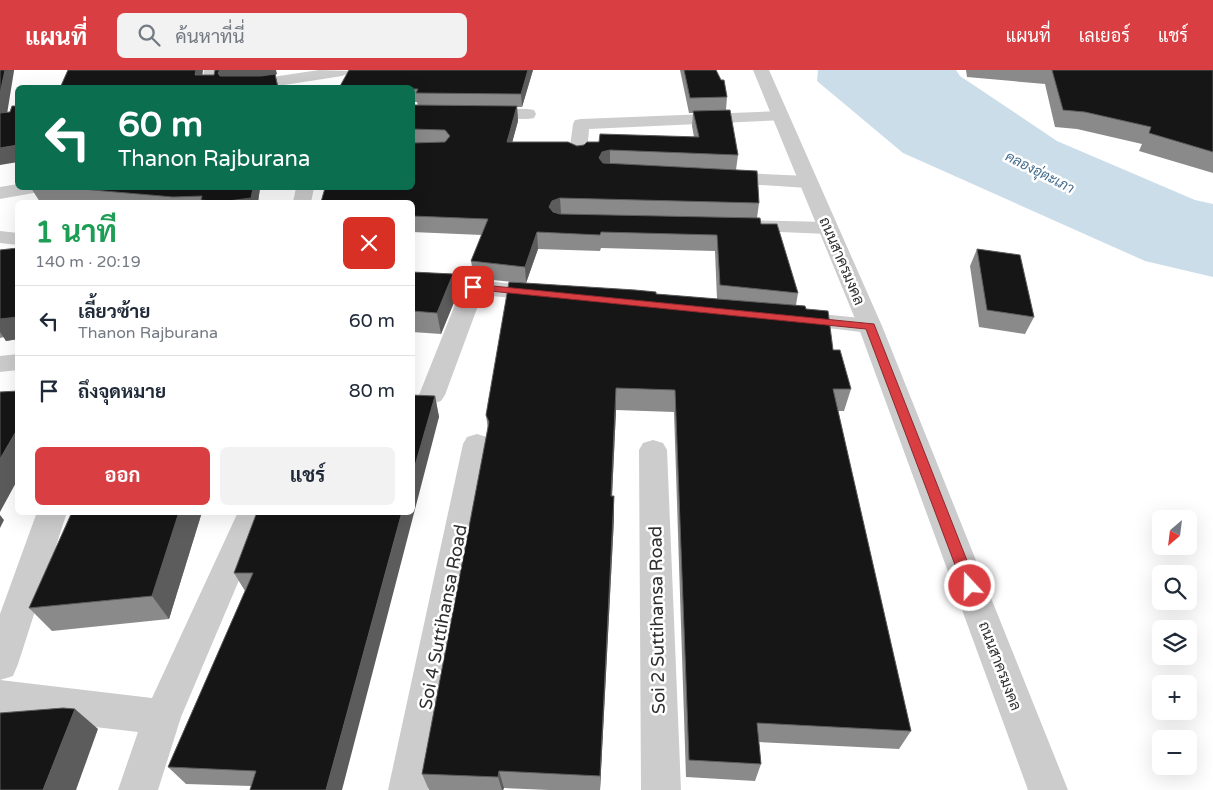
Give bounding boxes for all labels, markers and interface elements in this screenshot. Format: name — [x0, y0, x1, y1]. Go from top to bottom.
search box — [117, 13, 467, 58]
icon: search — [135, 21, 163, 49]
text: แผนที่ — [25, 23, 87, 52]
text: แผนที่ — [1006, 25, 1051, 47]
text: เลเยอร์ — [1079, 25, 1130, 47]
text: แชร์ — [1158, 25, 1188, 47]
text: ค้นหาที่นี่ — [175, 26, 245, 48]
text: 60 m — [118, 104, 203, 146]
icon: left — [35, 105, 100, 170]
text: Thanon Rajburana — [118, 146, 310, 172]
water label: คลองอุ่ตะเภา — [1002, 148, 1077, 198]
text: 1 นาที — [35, 214, 117, 251]
street label: ถนนสาครมงคล — [815, 214, 869, 308]
button: close — [343, 217, 395, 269]
text: 140 m · 20:19 — [35, 252, 141, 272]
pin — [452, 266, 494, 308]
icon: arrive — [459, 273, 487, 301]
text: เลี้ยวซ้าย — [78, 301, 150, 323]
icon: left — [35, 307, 63, 335]
text: 60 m — [349, 310, 395, 332]
text: Thanon Rajburana — [78, 323, 218, 343]
icon: arrive — [35, 377, 63, 405]
text: 80 m — [349, 380, 395, 402]
text: ถึงจุดหมาย — [78, 381, 166, 403]
button: ออก — [35, 447, 210, 505]
button: แชร์ — [220, 447, 395, 505]
north arrow — [1152, 510, 1198, 555]
map controls — [1152, 510, 1197, 775]
street label: Soi 4 Suttihansa Road — [414, 523, 472, 711]
street label: Soi 2 Suttihansa Road — [644, 526, 670, 714]
position arrow — [943, 559, 995, 611]
button: search — [1152, 565, 1197, 610]
street label: ถนนสาครมงคล — [975, 619, 1025, 713]
button: layers — [1152, 620, 1197, 665]
button: + — [1152, 675, 1197, 720]
button: − — [1152, 730, 1197, 775]

